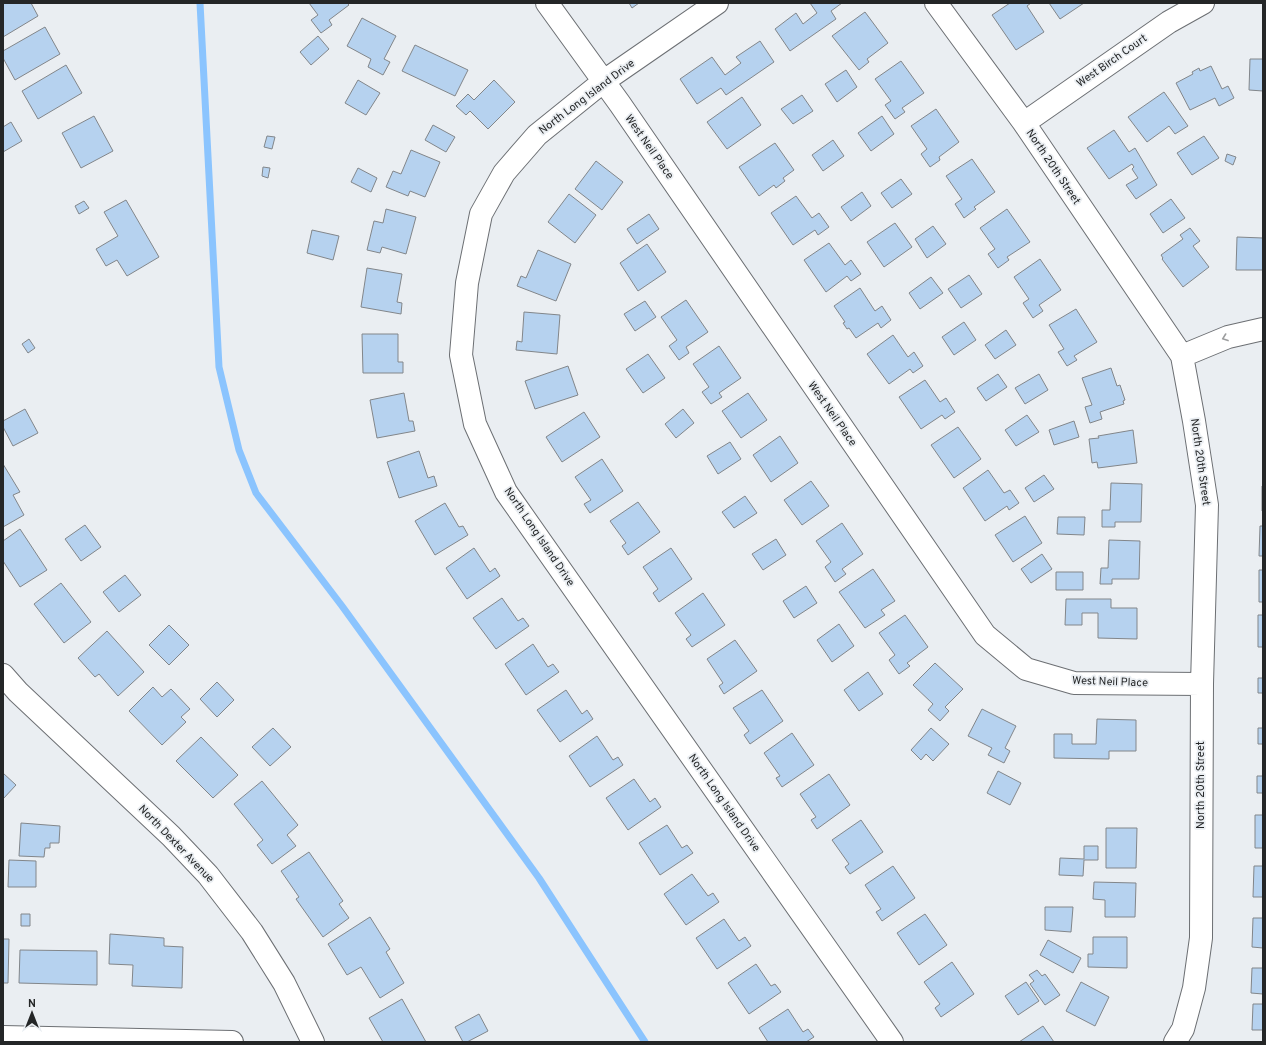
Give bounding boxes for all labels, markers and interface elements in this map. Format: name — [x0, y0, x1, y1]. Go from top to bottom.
street label: West Birch Court — [1074, 31, 1150, 91]
street label: North Long Island Drive — [536, 56, 638, 138]
street label: West Neil Place — [622, 112, 677, 182]
street label: North 20th Street — [1023, 127, 1083, 207]
one-way arrow — [1222, 333, 1229, 342]
street label: West Neil Place — [805, 379, 860, 449]
street label: North 20th Street — [1187, 418, 1213, 506]
street label: North Long Island Drive — [501, 485, 577, 589]
street label: West Neil Place — [1072, 674, 1148, 690]
street label: North 20th Street — [1194, 741, 1208, 829]
street label: North Long Island Drive — [685, 751, 763, 855]
street label: North Dexter Avenue — [135, 802, 217, 886]
north arrow — [12, 993, 52, 1033]
text: N — [28, 997, 36, 1011]

